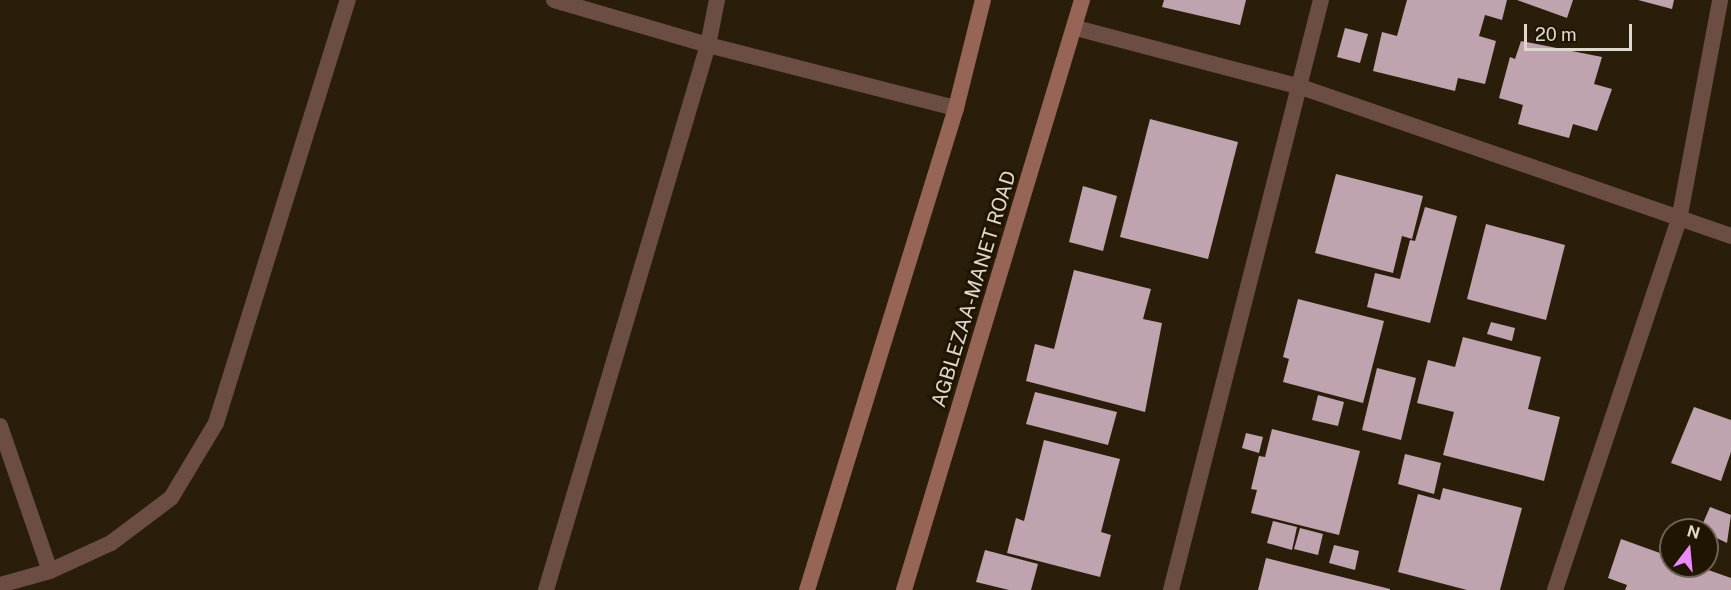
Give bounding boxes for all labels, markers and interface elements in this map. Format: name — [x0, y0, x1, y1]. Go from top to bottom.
scale bar — [1527, 12, 1635, 50]
text: 20 m — [1535, 24, 1577, 45]
street label: AGBLEZAA-MANET ROAD — [927, 168, 1021, 410]
north arrow — [1659, 518, 1719, 578]
text: N — [1685, 521, 1702, 543]

